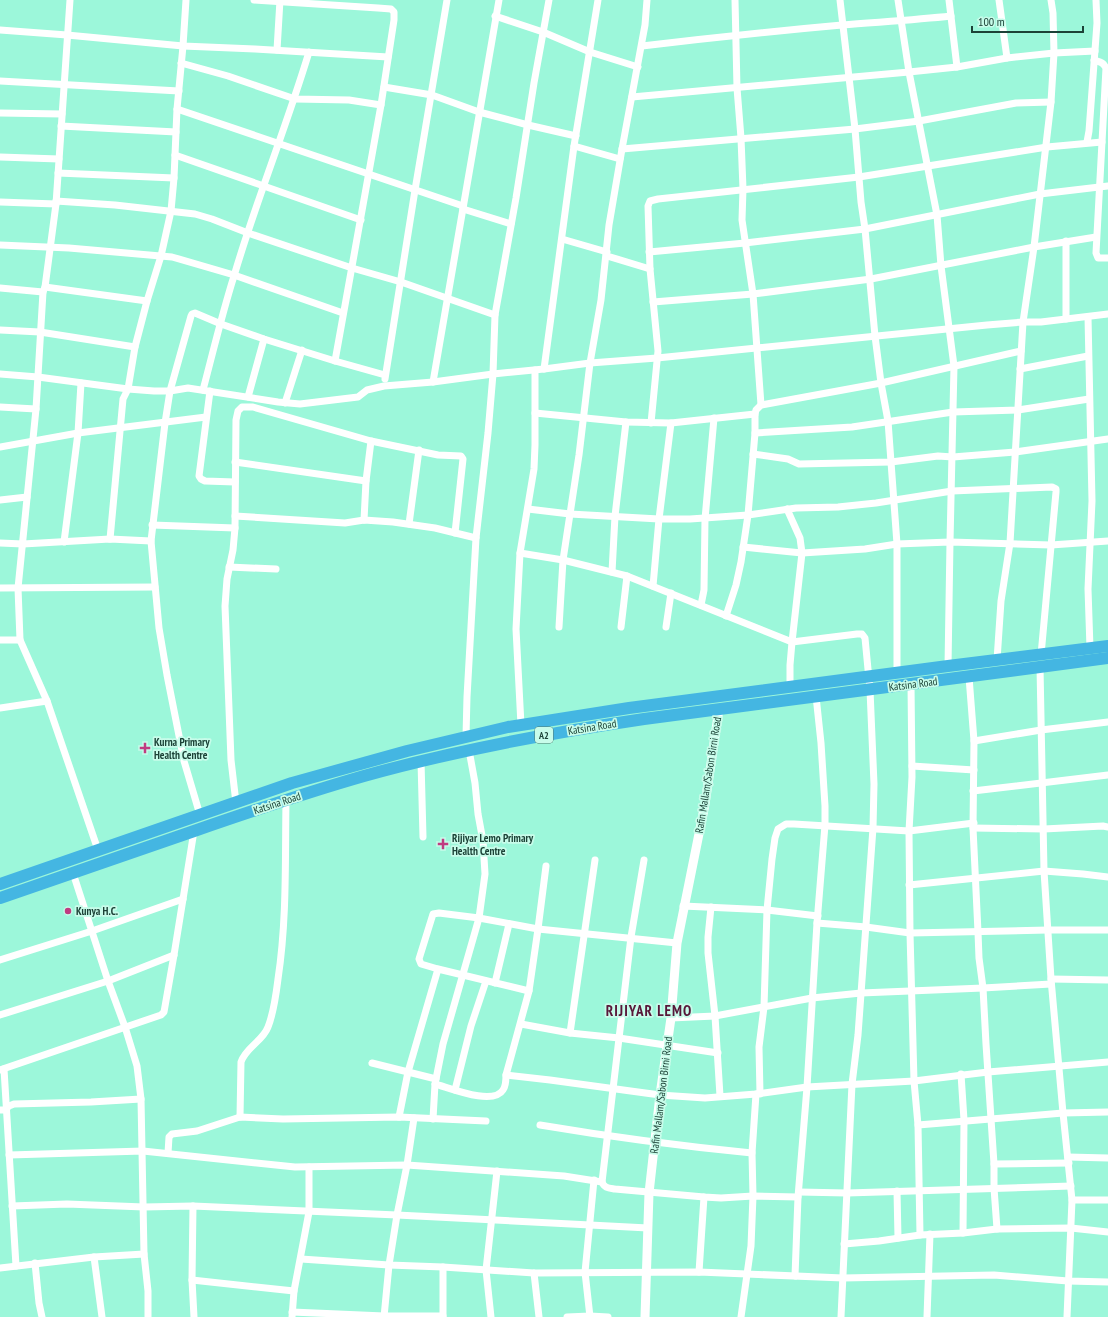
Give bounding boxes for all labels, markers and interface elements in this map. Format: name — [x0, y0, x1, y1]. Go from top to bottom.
scale bar — [972, 8, 1083, 34]
text: 100 m — [978, 14, 1005, 29]
street label: Katsina Road — [888, 674, 938, 694]
street label: Katsina Road — [567, 716, 618, 738]
street label: Rafin Mallam/Sabon Birni Road — [692, 716, 724, 834]
road number: A2 — [535, 727, 553, 743]
place label: Kurna Primary Health Centre — [154, 735, 210, 762]
marker: Kurna Primary Health Centre — [139, 742, 151, 754]
street label: Katsina Road — [252, 789, 303, 817]
place label: Rijiyar Lemo Primary Health Centre — [452, 831, 534, 858]
marker: Rijiyar Lemo Primary Health Centre — [437, 838, 449, 850]
place label: Kunya H.C. — [76, 904, 118, 918]
marker: Kunya H.C. — [63, 906, 73, 916]
district label: RIJIYAR LEMO — [606, 1001, 692, 1020]
street label: Rafin Mallam/Sabon Birni Road — [647, 1036, 675, 1154]

